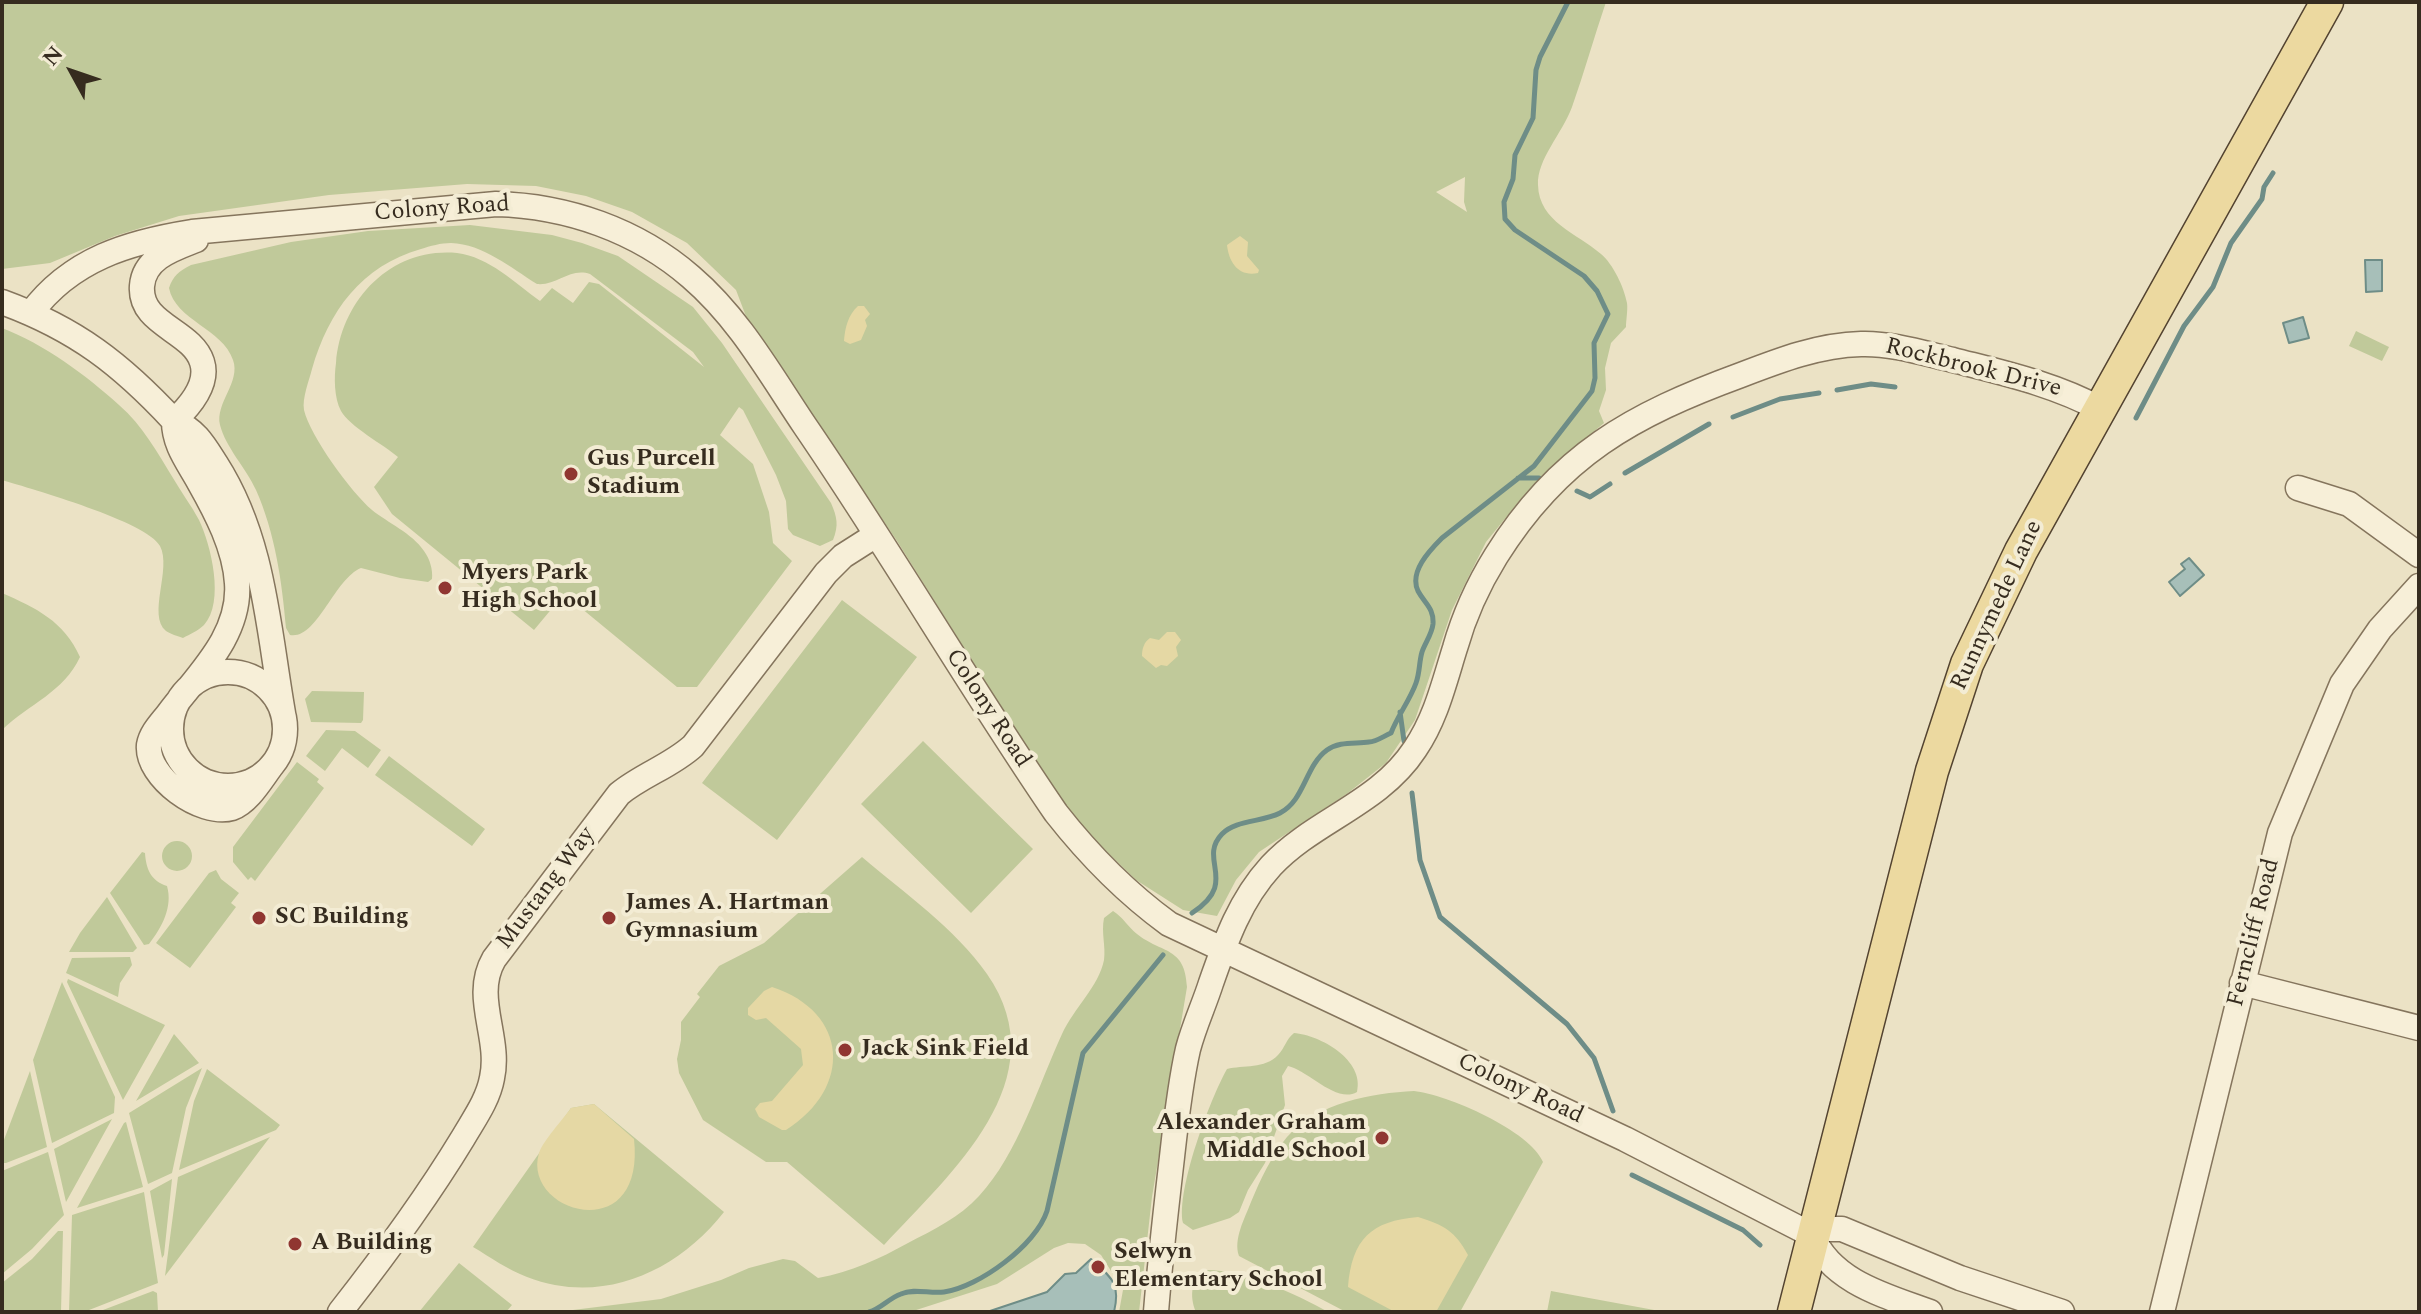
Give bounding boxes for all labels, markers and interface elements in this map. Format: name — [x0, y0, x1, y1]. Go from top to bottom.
north arrow — [32, 32, 112, 112]
text: N — [35, 39, 72, 74]
street label: Colony Road — [373, 191, 511, 229]
street label: Rockbrook Drive — [1882, 333, 2064, 405]
place label: Gus Purcell Stadium — [587, 446, 716, 502]
marker: Gus Purcell Stadium — [562, 465, 580, 483]
street label: Runnymede Lane — [1946, 516, 2050, 696]
place label: Myers Park High School — [461, 560, 597, 616]
marker: Myers Park High School — [436, 579, 454, 597]
street label: Colony Road — [938, 644, 1036, 774]
street label: Mustang Way — [492, 822, 602, 956]
street label: Ferncliff Road — [2223, 856, 2287, 1010]
place label: James A. Hartman Gymnasium — [625, 890, 829, 946]
place label: SC Building — [275, 904, 409, 932]
marker: SC Building — [250, 909, 268, 927]
marker: James A. Hartman Gymnasium — [600, 909, 618, 927]
place label: Jack Sink Field — [861, 1036, 1029, 1064]
marker: Jack Sink Field — [836, 1041, 854, 1059]
street label: Colony Road — [1452, 1048, 1588, 1132]
place label: Alexander Graham Middle School — [1156, 1110, 1366, 1166]
marker: Alexander Graham Middle School — [1373, 1129, 1391, 1147]
place label: A Building — [311, 1230, 432, 1258]
marker: A Building — [286, 1235, 304, 1253]
place label: Selwyn Elementary School — [1114, 1239, 1323, 1295]
marker: Selwyn Elementary School — [1089, 1258, 1107, 1276]

